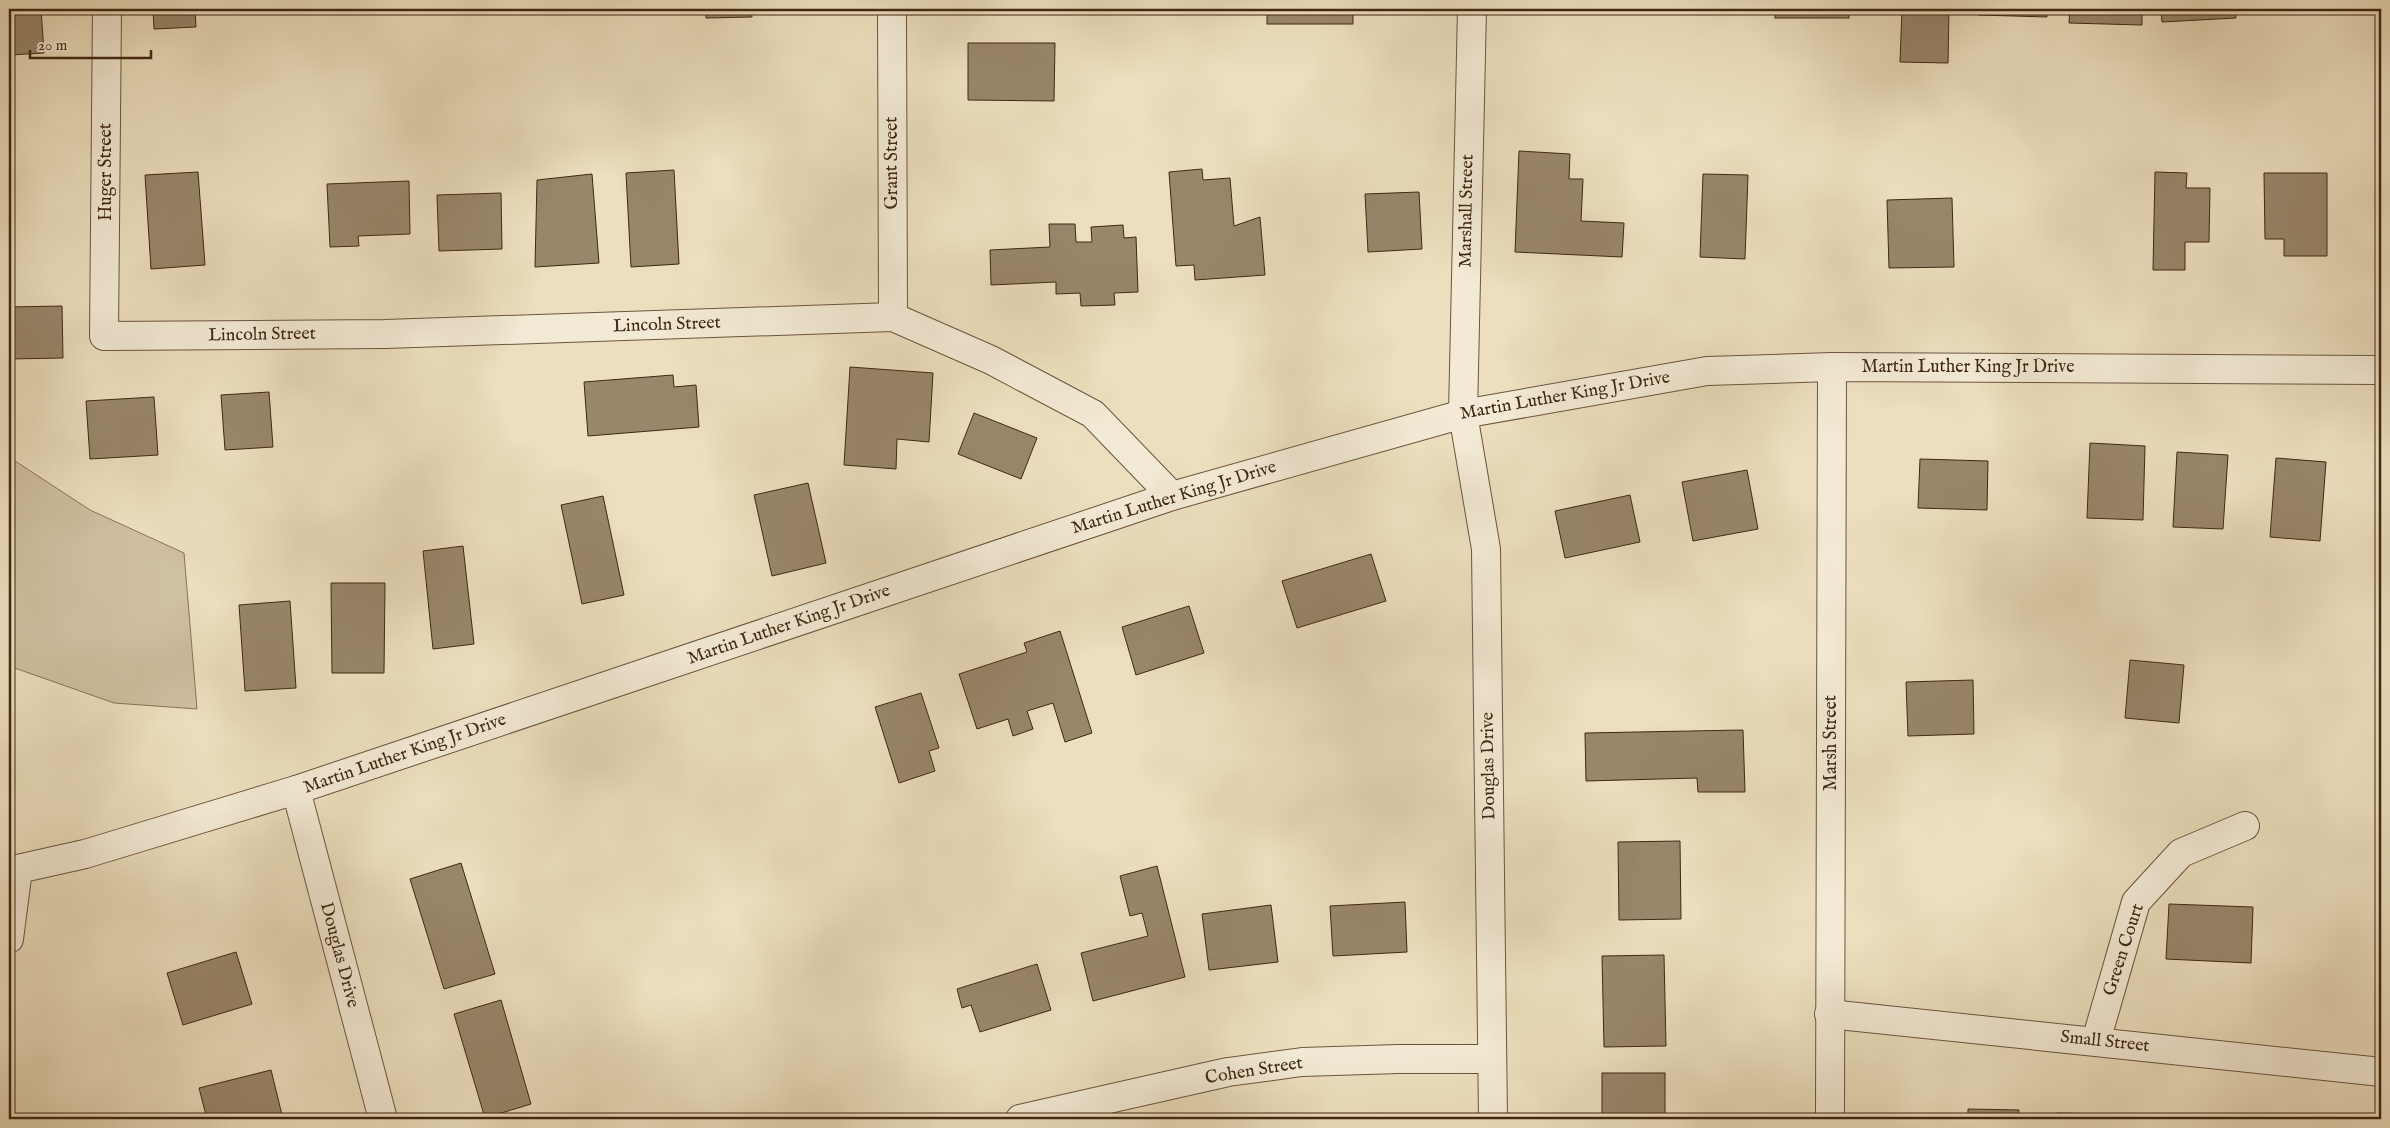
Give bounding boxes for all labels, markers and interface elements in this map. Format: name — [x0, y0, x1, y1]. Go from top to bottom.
scale bar — [30, 28, 151, 60]
text: 20 m — [38, 36, 68, 55]
street label: Grant Street — [881, 116, 904, 210]
street label: Huger Street — [95, 123, 118, 221]
street label: Marshall Street — [1455, 154, 1479, 268]
street label: Lincoln Street — [613, 312, 721, 338]
street label: Lincoln Street — [208, 323, 316, 347]
street label: Martin Luther King Jr Drive — [1862, 356, 2074, 379]
street label: Martin Luther King Jr Drive — [1458, 366, 1672, 426]
street label: Martin Luther King Jr Drive — [1069, 456, 1279, 540]
street label: Martin Luther King Jr Drive — [685, 579, 893, 671]
street label: Marsh Street — [1820, 695, 1843, 791]
street label: Martin Luther King Jr Drive — [301, 708, 509, 800]
street label: Douglas Drive — [1477, 712, 1501, 820]
street label: Douglas Drive — [314, 900, 364, 1010]
street label: Green Court — [2098, 901, 2150, 999]
street label: Small Street — [2059, 1026, 2151, 1058]
street label: Cohen Street — [1204, 1052, 1304, 1090]

